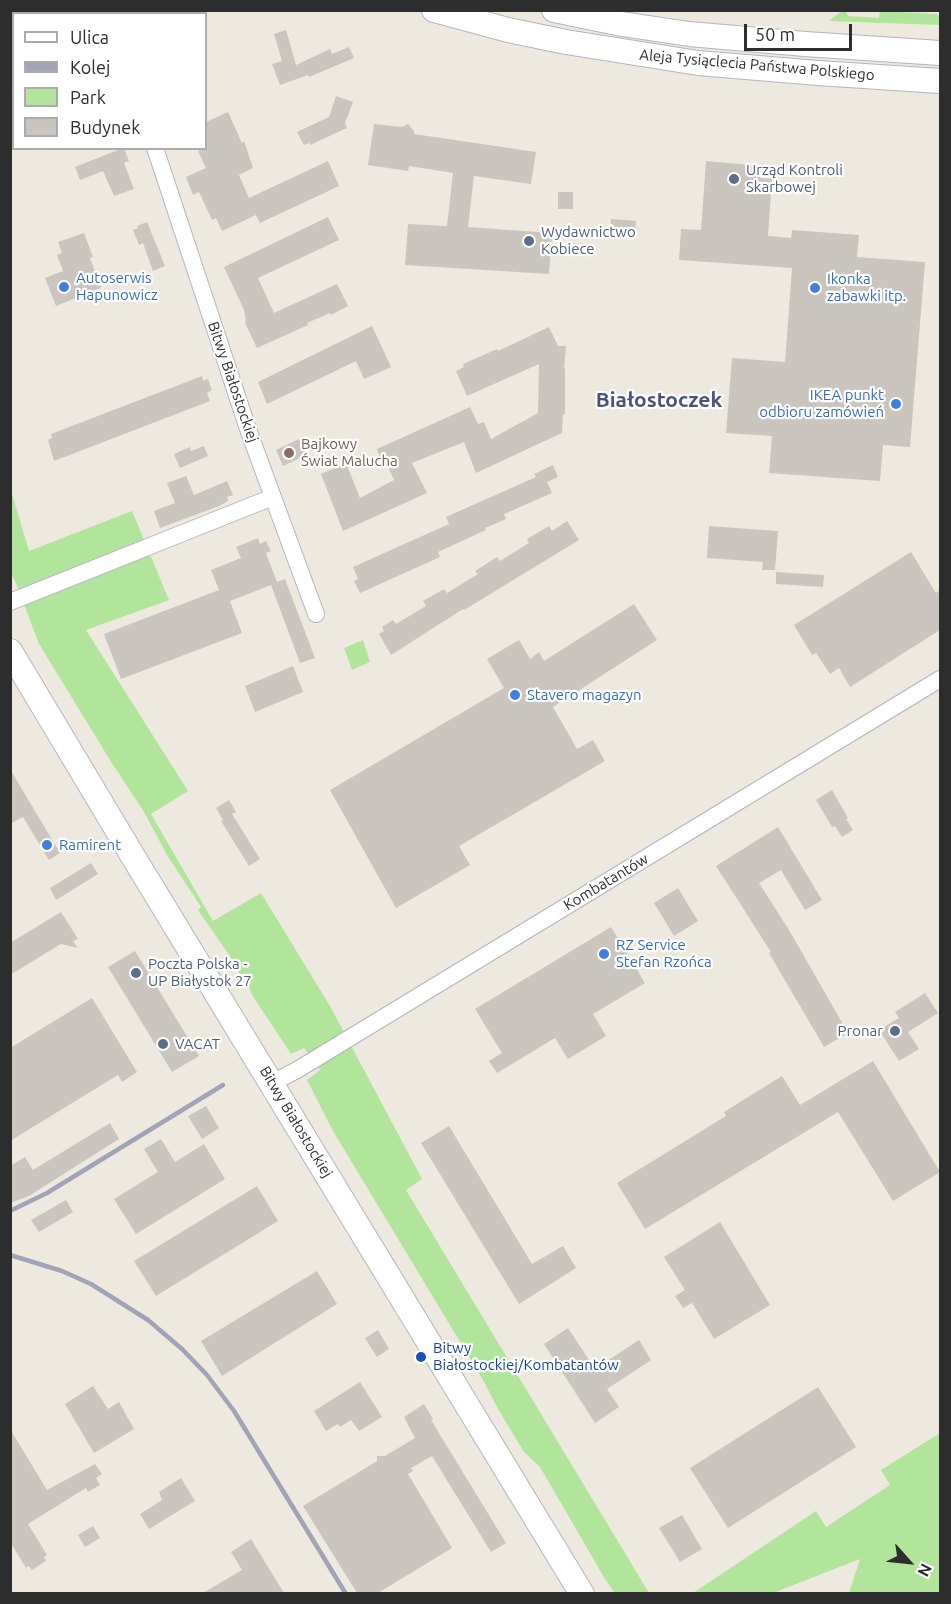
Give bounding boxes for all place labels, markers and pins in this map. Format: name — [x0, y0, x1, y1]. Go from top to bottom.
place label: Urząd Kontroli Skarbowej — [746, 161, 843, 196]
marker: Urząd Kontroli Skarbowej — [727, 172, 741, 186]
place label: Wydawnictwo Kobiece — [541, 223, 636, 258]
marker: Wydawnictwo Kobiece — [522, 234, 536, 248]
place label: Autoserwis Hapunowicz — [76, 269, 158, 304]
place label: Ikonka zabawki itp. — [827, 270, 906, 305]
marker: Autoserwis Hapunowicz — [57, 280, 71, 294]
marker: Ikonka zabawki itp. — [808, 281, 822, 295]
place label: IKEA punkt odbioru zamówień — [759, 386, 884, 421]
marker: IKEA punkt odbioru zamówień — [889, 397, 903, 411]
place label: Bajkowy Świat Malucha — [301, 435, 398, 470]
marker: Bajkowy Świat Malucha — [282, 446, 296, 460]
place label: Stavero magazyn — [527, 686, 642, 704]
marker: Stavero magazyn — [508, 688, 522, 702]
place label: Ramirent — [59, 836, 121, 854]
marker: Ramirent — [40, 838, 54, 852]
place label: RZ Service Stefan Rzońca — [616, 936, 712, 971]
marker: RZ Service Stefan Rzońca — [597, 947, 611, 961]
place label: Poczta Polska - UP Białystok 27 — [148, 955, 252, 990]
marker: Poczta Polska - UP Białystok 27 — [129, 966, 143, 980]
place label: Pronar — [838, 1022, 883, 1040]
marker: Pronar — [888, 1024, 902, 1038]
place label: VACAT — [175, 1035, 220, 1053]
marker: VACAT — [156, 1037, 170, 1051]
place label: Bitwy Białostockiej/Kombatantów — [433, 1339, 619, 1374]
marker: Bitwy Białostockiej/Kombatantów — [414, 1350, 428, 1364]

